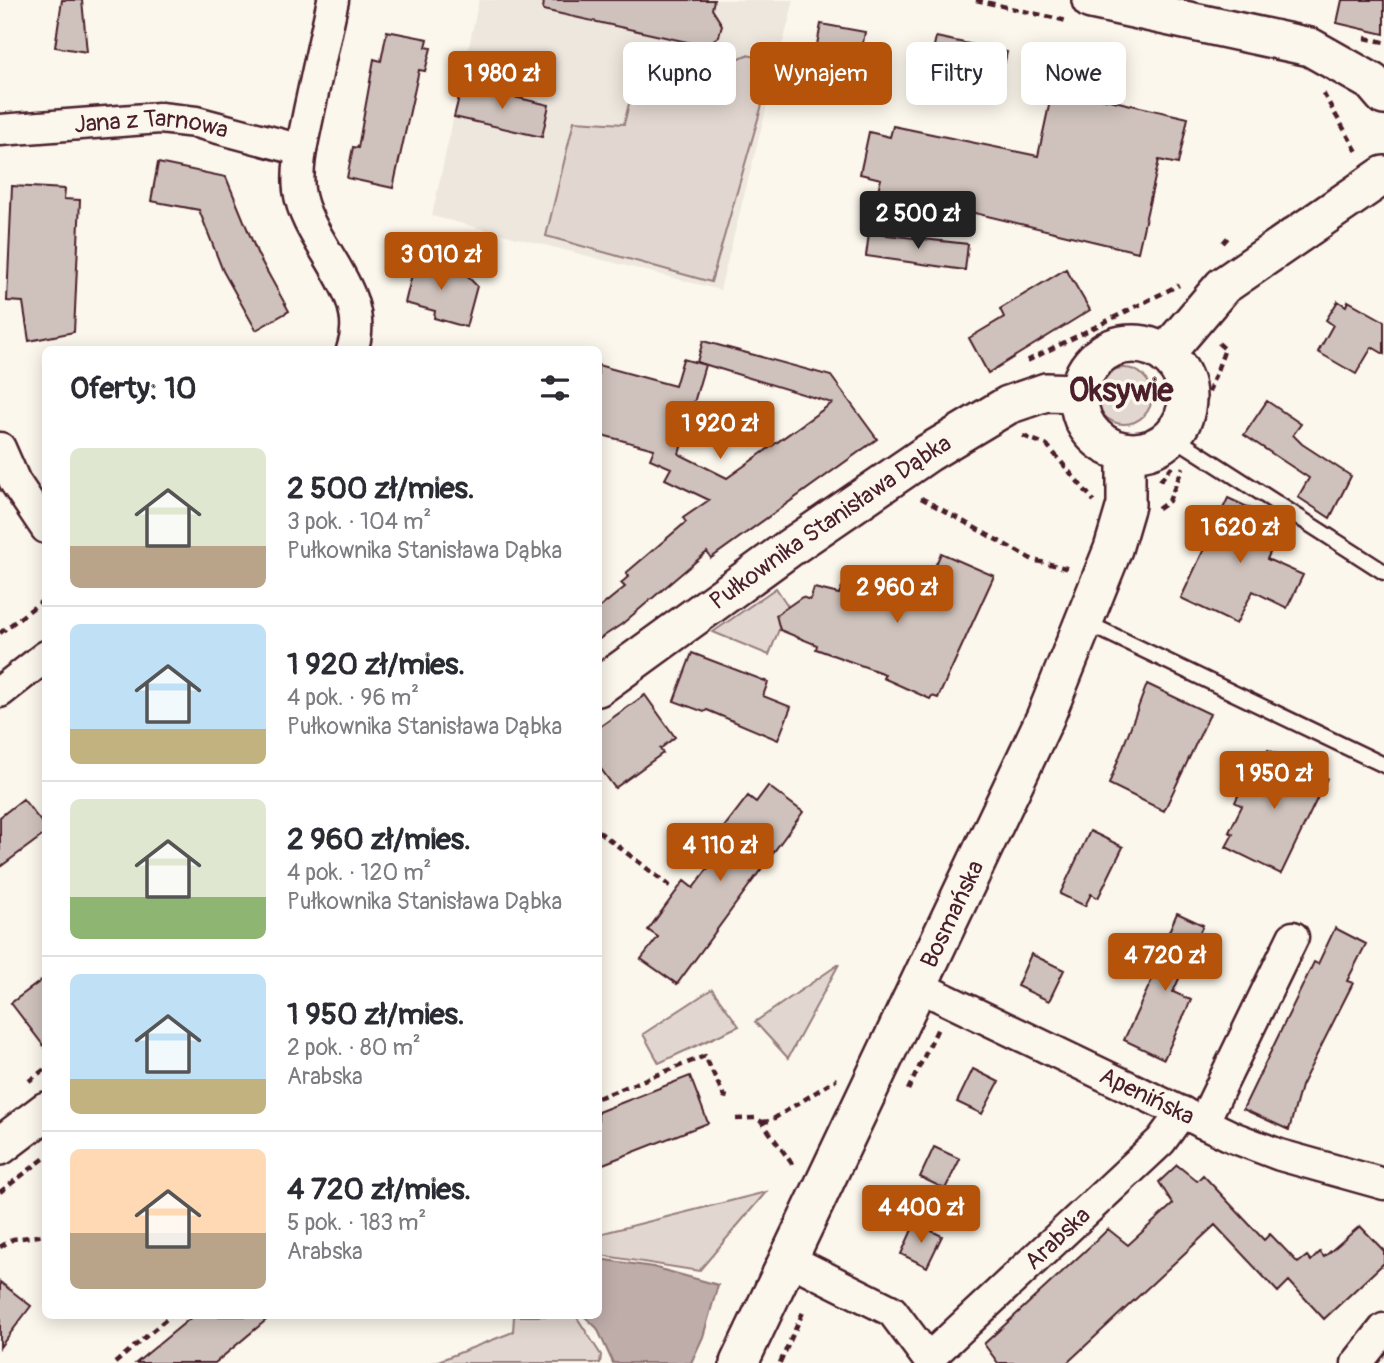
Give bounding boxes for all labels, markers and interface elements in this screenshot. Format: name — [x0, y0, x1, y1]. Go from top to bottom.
chip: Kupno — [623, 42, 736, 105]
chip: Wynajem — [750, 42, 892, 105]
chip: Filtry — [906, 42, 1007, 105]
chip: Nowe — [1021, 42, 1126, 105]
pin: 1 980 zł — [430, 52, 574, 111]
text: 1 980 zł — [464, 59, 540, 88]
street label: Jana z Tarnowa — [73, 104, 232, 145]
pin: 2 500 zł — [846, 191, 990, 251]
text: 2 500 zł — [876, 199, 960, 228]
pin: 3 010 zł — [369, 232, 513, 292]
text: 3 010 zł — [401, 240, 481, 269]
icon: filters — [536, 369, 574, 407]
text: Oferty: 10 — [70, 370, 197, 407]
district label: Oksywie — [1069, 371, 1175, 411]
pin: 1 920 zł — [648, 402, 792, 461]
text: 1 920 zł — [681, 409, 759, 438]
street label: Pułkownika Stanisława Dąbka — [704, 429, 956, 616]
text: 2 500 zł/mies. — [287, 470, 475, 507]
icon: home — [126, 476, 210, 560]
pin: 1 620 zł — [1168, 505, 1312, 565]
text: 3 pok. · 104 m² — [287, 507, 431, 536]
text: 1 620 zł — [1201, 513, 1279, 542]
text: Pułkownika Stanisława Dąbka — [287, 536, 562, 565]
pin: 2 960 zł — [825, 566, 969, 625]
text: 2 960 zł — [856, 573, 938, 602]
text: 1 920 zł/mies. — [287, 646, 465, 683]
icon: home — [126, 652, 210, 736]
text: 4 pok. · 96 m² — [287, 683, 419, 712]
text: Pułkownika Stanisława Dąbka — [287, 712, 562, 741]
pin: 1 950 zł — [1202, 752, 1346, 811]
text: 1 950 zł — [1236, 759, 1312, 788]
text: 2 960 zł/mies. — [287, 821, 471, 858]
pin: 4 110 zł — [648, 824, 792, 883]
icon: home — [126, 827, 210, 911]
text: 4 110 zł — [683, 831, 757, 860]
street label: Bosmańska — [915, 856, 990, 973]
text: 4 pok. · 120 m² — [287, 858, 431, 887]
text: Pułkownika Stanisława Dąbka — [287, 887, 562, 916]
pin: 4 720 zł — [1093, 934, 1237, 993]
text: 4 720 zł — [1124, 941, 1206, 970]
text: 1 950 zł/mies. — [287, 996, 465, 1033]
icon: home — [126, 1002, 210, 1086]
text: 2 pok. · 80 m² — [287, 1033, 421, 1062]
street label: Apenińska — [1095, 1061, 1199, 1131]
text: Arabska — [287, 1062, 363, 1091]
text: 4 720 zł/mies. — [287, 1171, 471, 1208]
icon: home — [126, 1177, 210, 1261]
pin: 4 400 zł — [849, 1186, 993, 1245]
text: 4 400 zł — [878, 1193, 964, 1222]
street label: Arabska — [1019, 1201, 1096, 1276]
text: 5 pok. · 183 m² — [287, 1208, 426, 1237]
text: Arabska — [287, 1237, 363, 1266]

